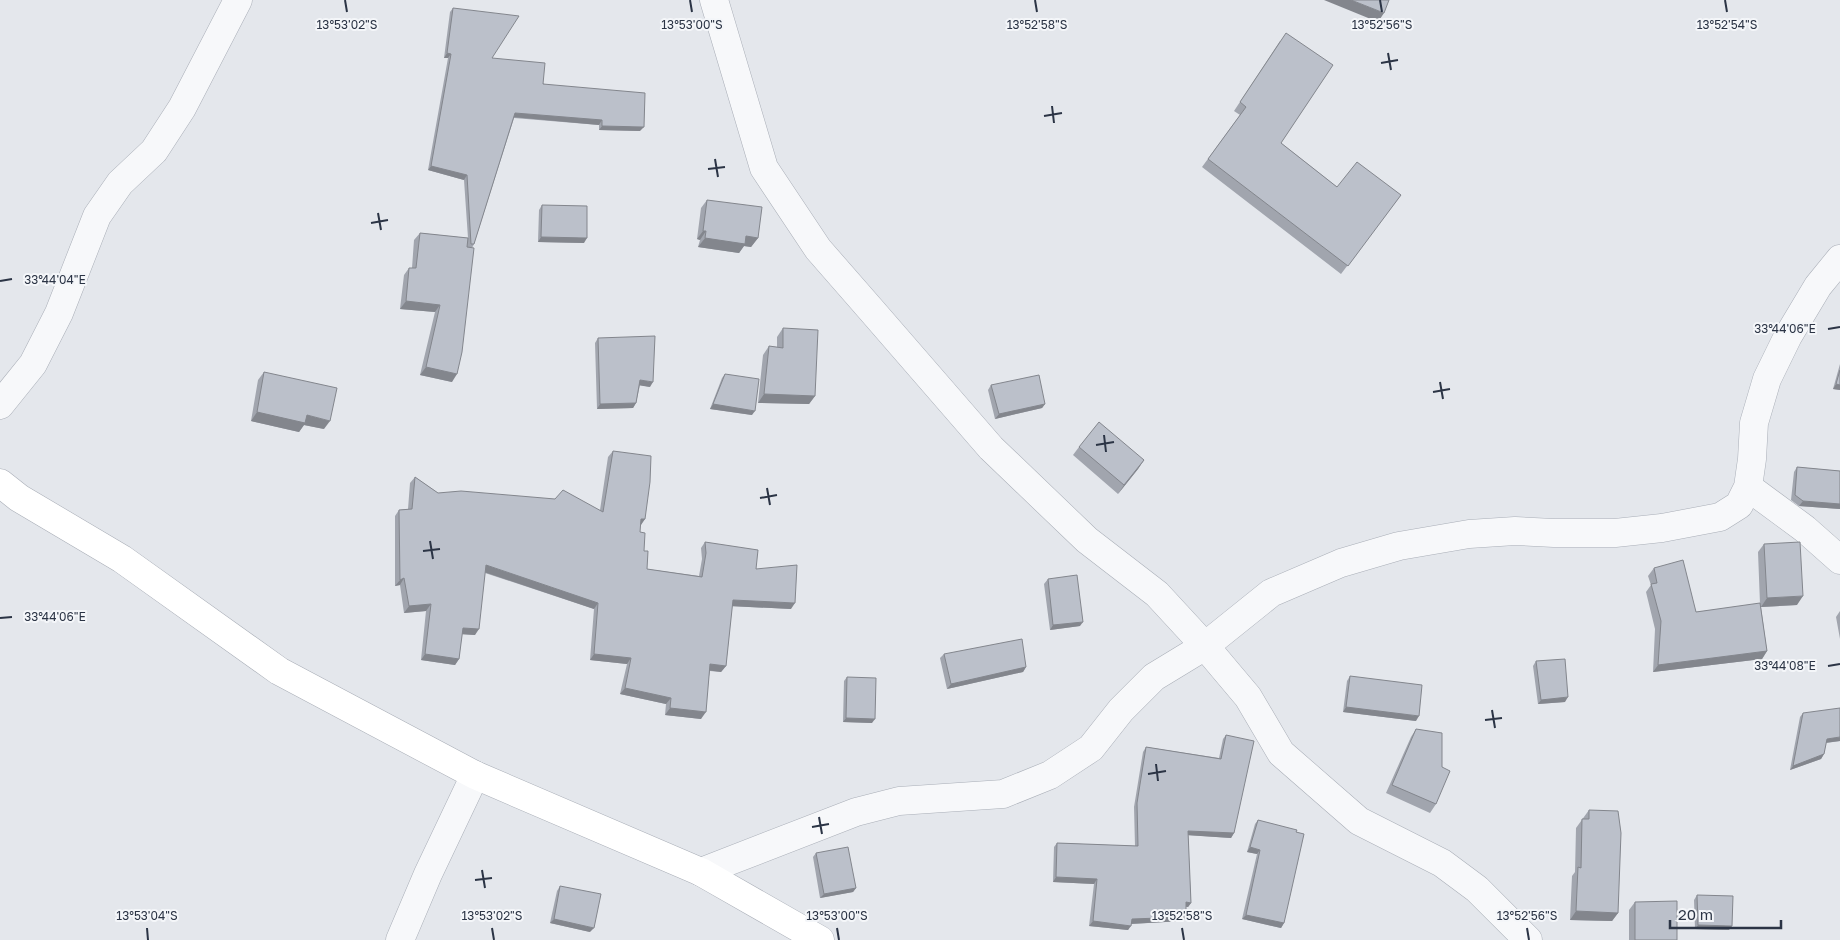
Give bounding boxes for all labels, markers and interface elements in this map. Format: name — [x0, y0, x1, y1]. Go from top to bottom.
text: 13°53'02"S — [317, 17, 378, 32]
text: 13°53'00"S — [661, 17, 723, 32]
text: 13°52'58"S — [1007, 17, 1068, 32]
text: 13°52'56"S — [1352, 17, 1413, 32]
text: 13°52'54"S — [1697, 17, 1758, 32]
text: 33°44'04"E — [24, 272, 86, 287]
text: 33°44'06"E — [1754, 321, 1816, 336]
text: 33°44'06"E — [24, 609, 86, 624]
text: 33°44'08"E — [1754, 658, 1816, 673]
scale bar — [1670, 898, 1781, 930]
text: 20 m — [1678, 905, 1713, 923]
text: 13°53'04"S — [116, 908, 178, 923]
text: 13°53'02"S — [462, 908, 523, 923]
text: 13°53'00"S — [806, 908, 868, 923]
text: 13°52'58"S — [1152, 908, 1213, 923]
text: 13°52'56"S — [1497, 908, 1558, 923]

